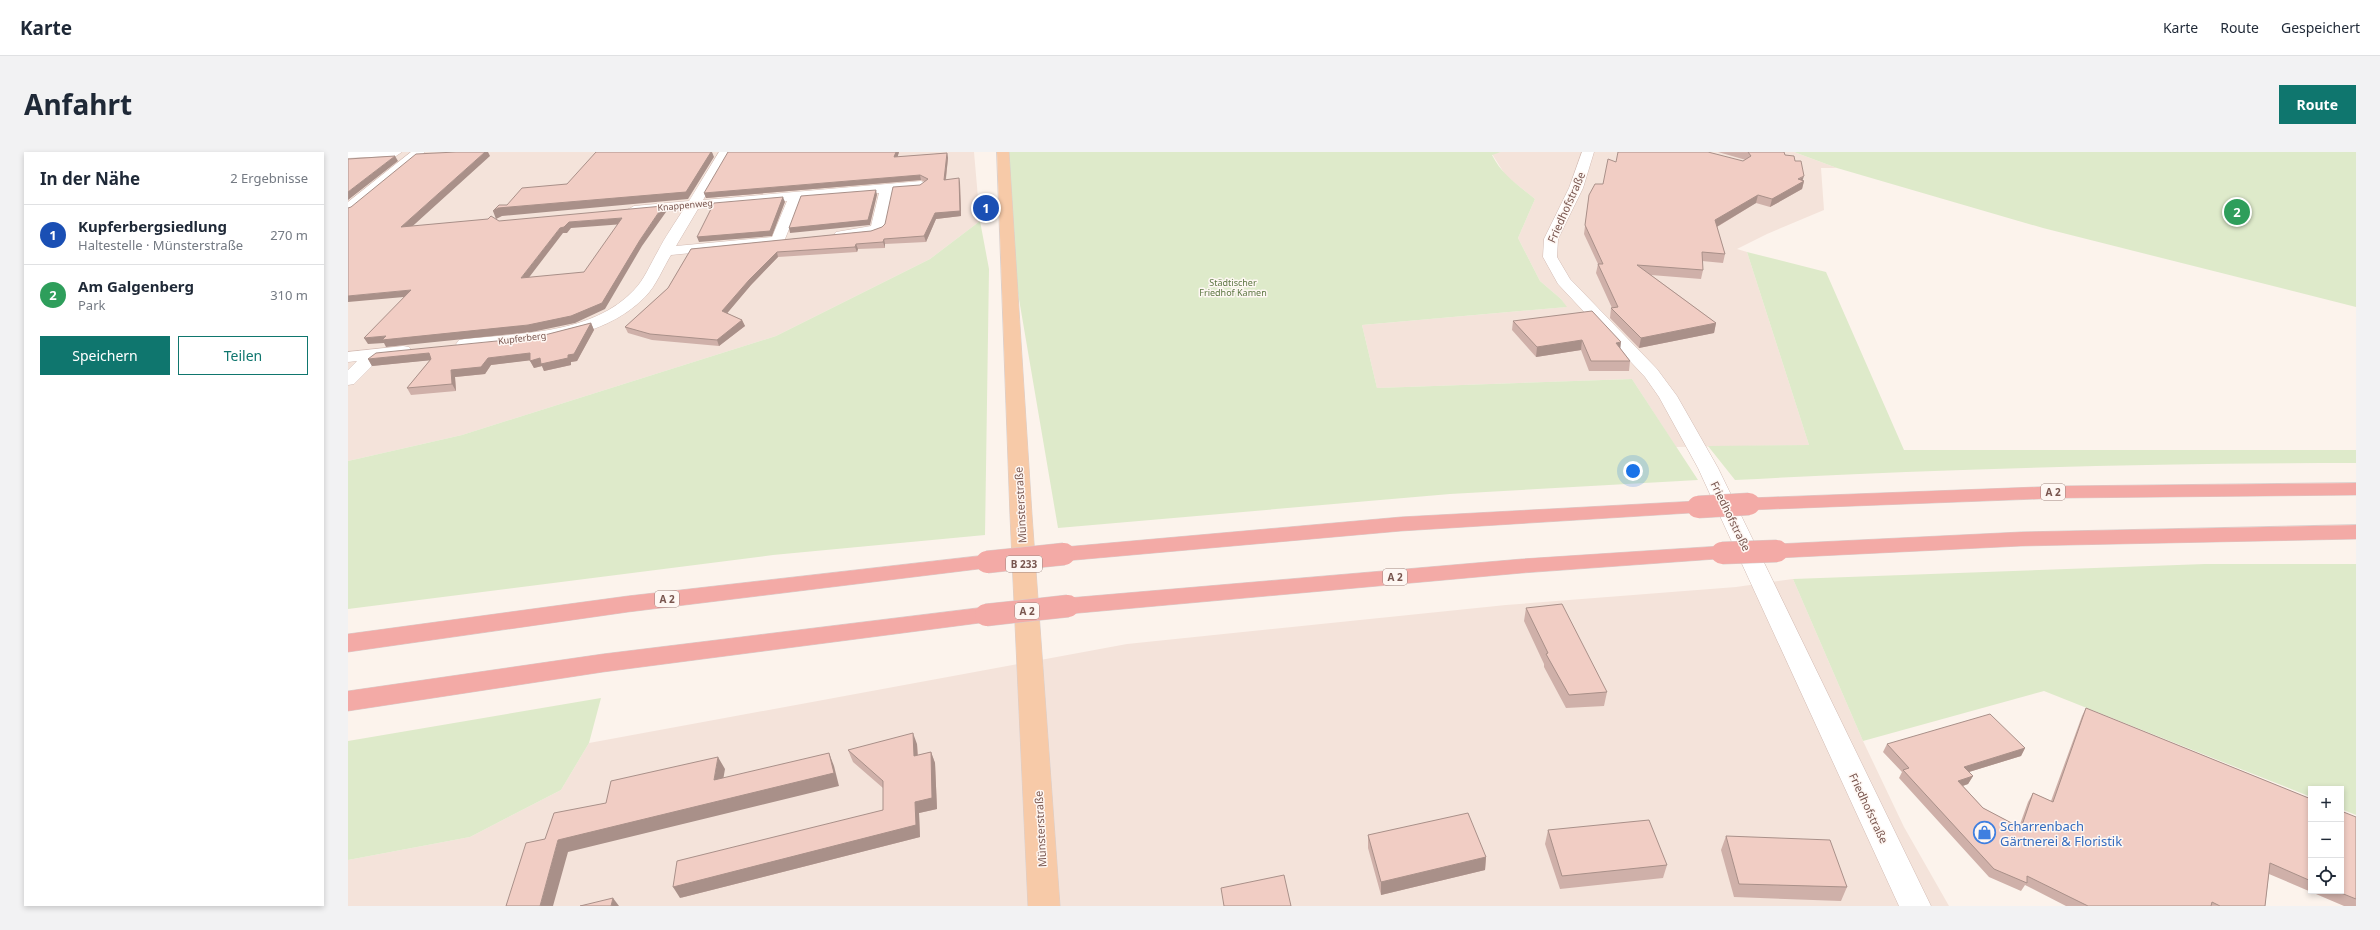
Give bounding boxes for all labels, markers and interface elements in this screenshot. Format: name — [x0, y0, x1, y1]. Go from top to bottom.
text: Karte — [20, 15, 72, 41]
text: Karte — [2163, 18, 2198, 37]
text: Route — [2220, 18, 2259, 37]
text: Gespeichert — [2281, 18, 2360, 37]
text: Anfahrt — [24, 85, 132, 123]
button: Route — [2279, 85, 2356, 124]
text: In der Nähe — [40, 167, 140, 190]
text: 2 Ergebnisse — [230, 169, 308, 187]
street label: Friedhofstraße — [1544, 169, 1588, 245]
pin: 1 — [973, 193, 999, 223]
street label: Knappenweg — [657, 196, 713, 214]
pin: 2 — [2224, 197, 2250, 227]
text: Kupferbergsiedlung — [78, 216, 227, 236]
text: 1 — [49, 226, 57, 244]
text: 270 m — [270, 226, 308, 244]
text: Haltestelle · Münsterstraße — [78, 236, 243, 254]
text: Am Galgenberg — [78, 276, 194, 296]
park label: Städtischer Friedhof Kamen — [1199, 276, 1267, 299]
text: 2 — [49, 286, 57, 304]
text: 310 m — [270, 286, 308, 304]
text: Park — [78, 296, 105, 314]
street label: Kupferberg — [497, 329, 547, 347]
button: Speichern — [40, 336, 170, 375]
button: Teilen — [178, 336, 308, 375]
your location — [1623, 461, 1643, 481]
street label: Münsterstraße — [1011, 466, 1029, 544]
street label: Friedhofstraße — [1708, 478, 1754, 554]
road number: A 2 — [2041, 484, 2065, 500]
road number: B 233 — [1006, 556, 1042, 572]
road number: A 2 — [1383, 569, 1407, 585]
road number: A 2 — [655, 591, 679, 607]
road number: A 2 — [1015, 603, 1039, 619]
street label: Friedhofstraße — [1846, 770, 1892, 846]
map controls — [2308, 786, 2344, 894]
button: + — [2308, 786, 2344, 822]
street label: Münsterstraße — [1031, 790, 1049, 868]
place label: Scharrenbach Gärtnerei & Floristik — [2000, 817, 2122, 850]
shop icon: Scharrenbach Gärtnerei & Floristik — [1971, 820, 1997, 846]
button: − — [2308, 822, 2344, 858]
button: locate — [2308, 858, 2344, 894]

